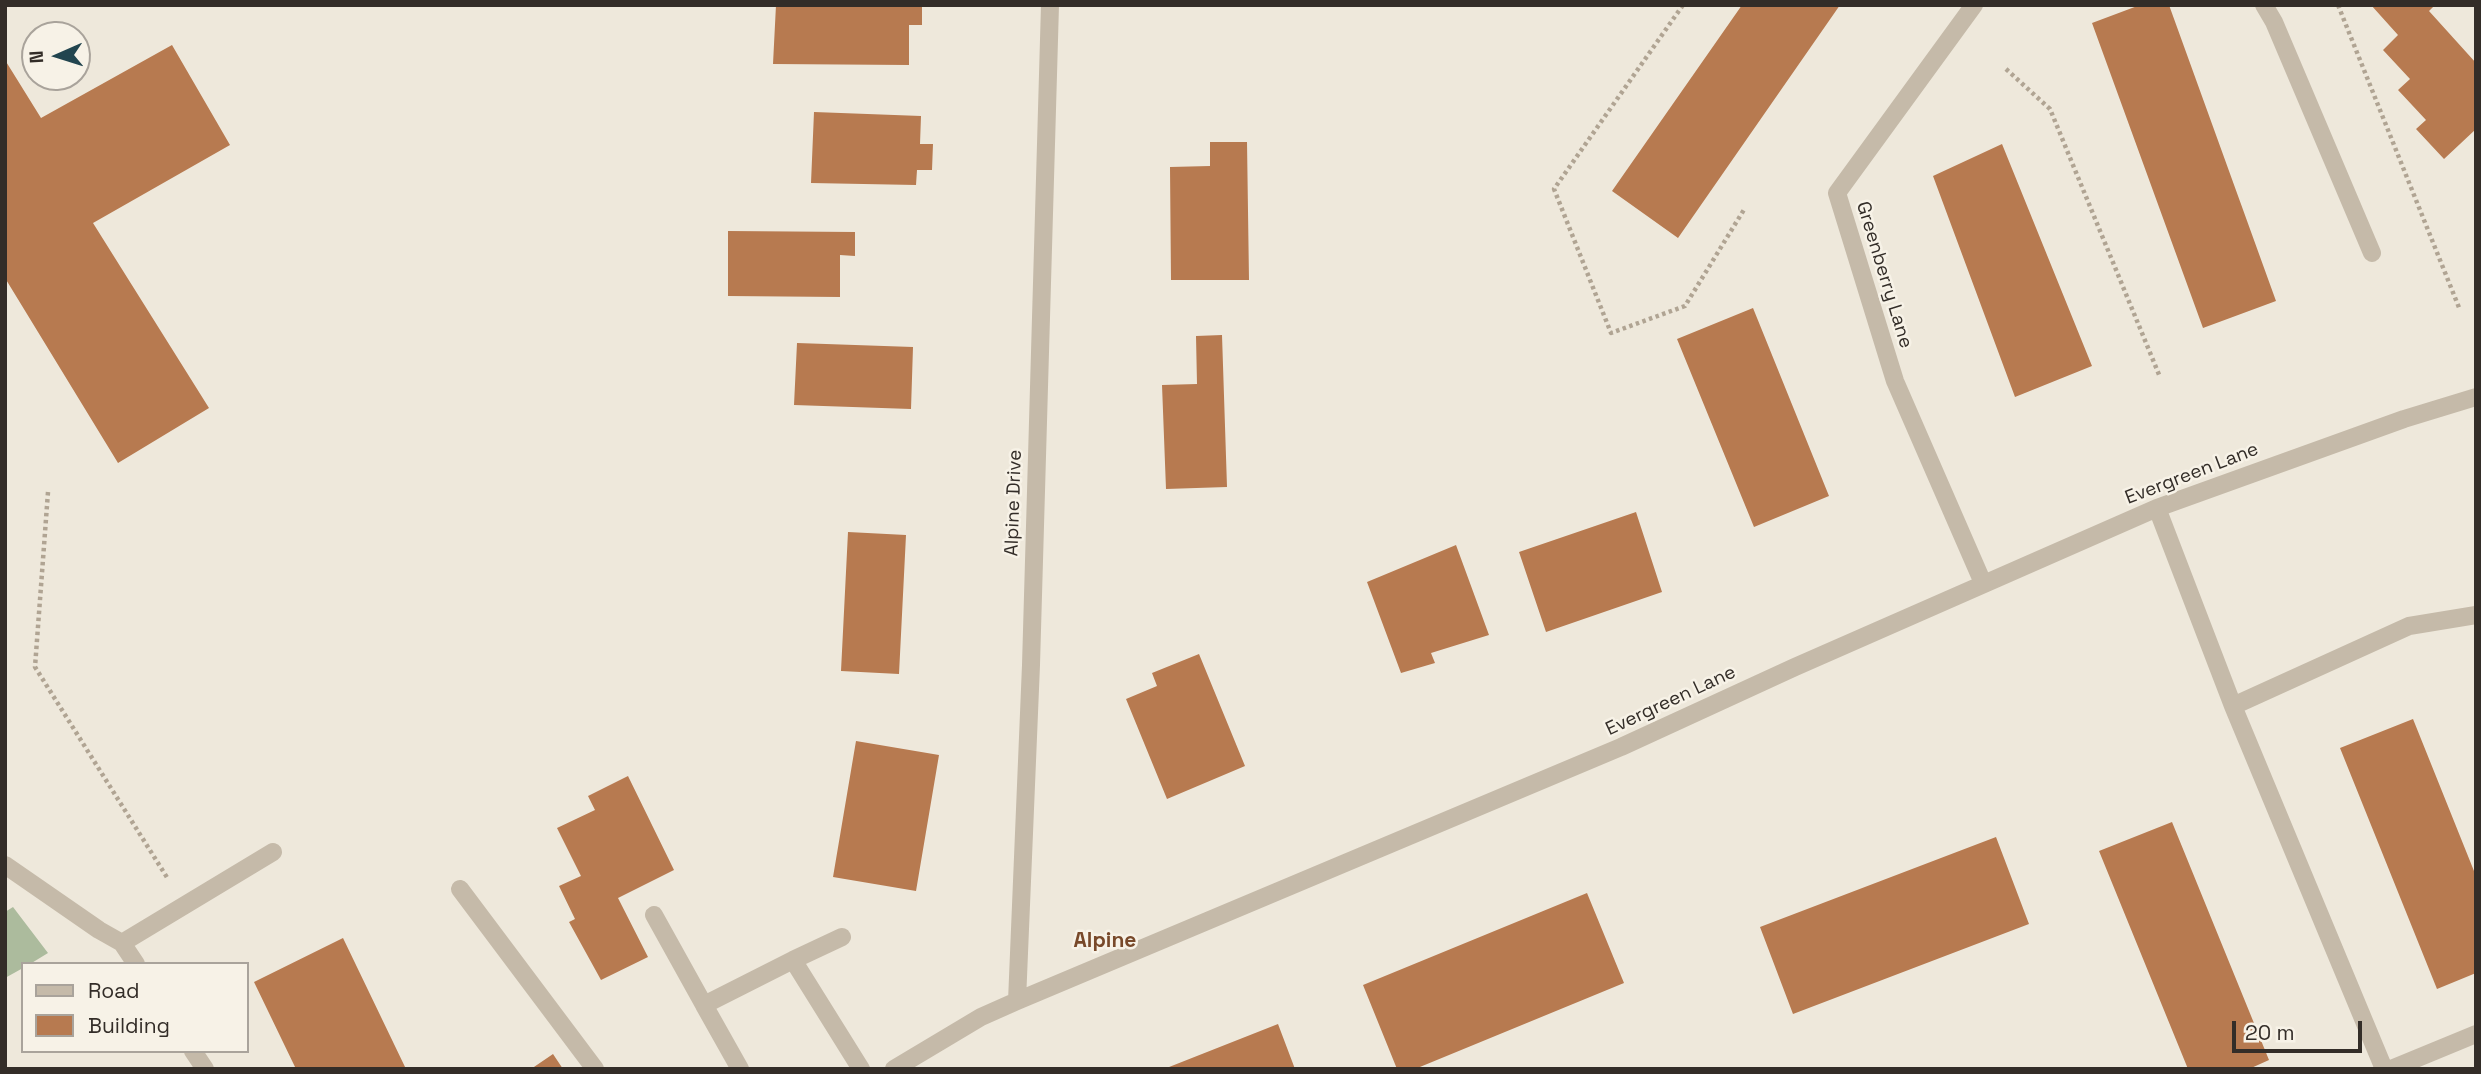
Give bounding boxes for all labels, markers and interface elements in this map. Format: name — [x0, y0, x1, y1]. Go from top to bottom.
north arrow — [21, 21, 91, 91]
text: N — [24, 50, 49, 64]
street label: Greenberry Lane — [1851, 199, 1917, 351]
street label: Evergreen Lane — [2122, 438, 2262, 510]
street label: Alpine Drive — [1001, 449, 1027, 557]
street label: Evergreen Lane — [1602, 661, 1740, 741]
district label: Alpine — [1074, 928, 1136, 954]
legend — [21, 962, 248, 1053]
text: Road — [88, 977, 140, 1004]
scale bar — [2236, 1007, 2366, 1052]
text: Building — [88, 1012, 170, 1039]
text: 20 m — [2245, 1019, 2295, 1046]

